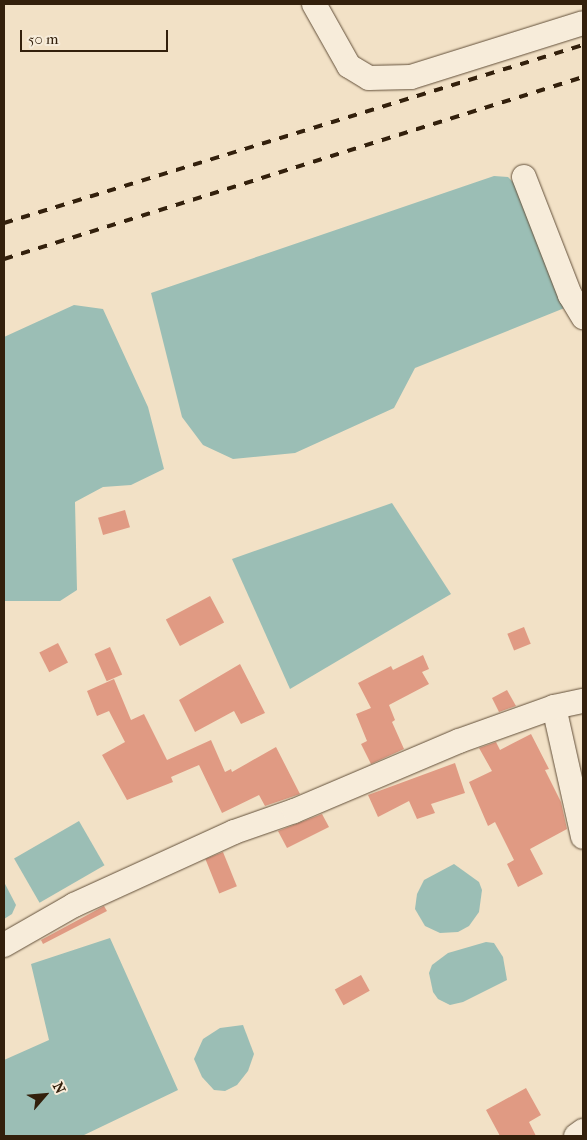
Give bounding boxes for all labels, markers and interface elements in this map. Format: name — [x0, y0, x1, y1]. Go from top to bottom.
scale bar — [22, 20, 170, 52]
text: 50 m — [28, 30, 58, 48]
north arrow — [20, 1070, 70, 1120]
text: N — [49, 1079, 69, 1097]

